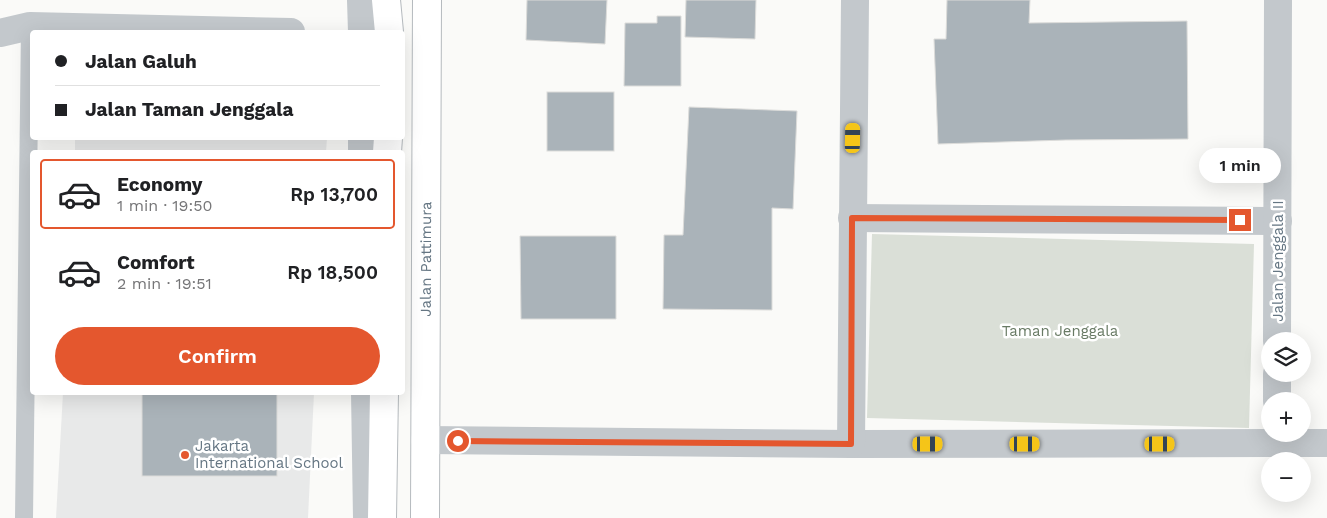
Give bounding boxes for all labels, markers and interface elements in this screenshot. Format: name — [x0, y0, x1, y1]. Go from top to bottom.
text: Jalan Galuh — [85, 50, 197, 73]
text: Jalan Taman Jenggala — [85, 98, 294, 121]
car — [845, 123, 860, 153]
callout: 1 min — [1199, 148, 1281, 182]
text: 1 min — [1219, 156, 1261, 175]
icon: car — [57, 172, 102, 217]
text: Economy — [117, 173, 202, 196]
text: Rp 13,700 — [290, 183, 378, 206]
text: 1 min · 19:50 — [117, 196, 212, 215]
street label: Jalan Jenggala II — [1269, 200, 1287, 322]
street label: Jalan Pattimura — [417, 201, 435, 317]
route end — [1229, 209, 1251, 231]
icon: car — [57, 250, 102, 295]
text: Comfort — [117, 251, 195, 274]
text: Rp 18,500 — [287, 261, 378, 284]
text: 2 min · 19:51 — [117, 274, 212, 293]
park label: Taman Jenggala — [1002, 322, 1119, 340]
button: Confirm — [55, 327, 380, 385]
map controls — [1261, 332, 1311, 502]
button: layers — [1261, 332, 1311, 382]
button: + — [1261, 392, 1311, 442]
route start — [447, 430, 469, 452]
place label: Jakarta International School — [195, 437, 344, 472]
car — [913, 437, 943, 452]
car — [1010, 437, 1040, 452]
car — [1145, 437, 1175, 452]
marker: Jakarta International School — [179, 449, 191, 461]
button: − — [1261, 452, 1311, 502]

